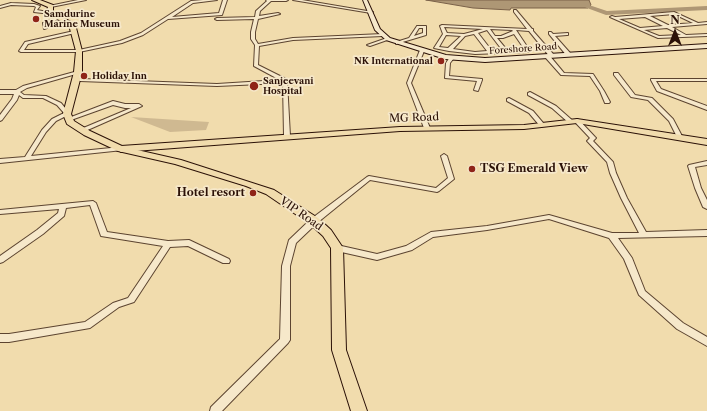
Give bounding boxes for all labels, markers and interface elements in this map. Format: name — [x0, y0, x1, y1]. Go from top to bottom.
place label: Samdurine Marine Museum — [44, 9, 120, 30]
north arrow — [655, 12, 695, 52]
text: N — [670, 13, 680, 27]
marker: Samdurine Marine Museum — [31, 14, 41, 24]
street label: Foreshore Road — [489, 41, 557, 57]
place label: NK International — [354, 56, 433, 66]
marker: NK International — [436, 56, 446, 66]
marker: Holiday Inn — [79, 71, 89, 81]
place label: Holiday Inn — [92, 71, 147, 81]
place label: Sanjeevani Hospital — [263, 76, 314, 97]
marker: Sanjeevani Hospital — [248, 80, 260, 92]
street label: MG Road — [389, 111, 439, 125]
place label: TSG Emerald View — [480, 162, 588, 176]
marker: TSG Emerald View — [467, 164, 477, 174]
place label: Hotel resort — [177, 186, 245, 200]
marker: Hotel resort — [248, 188, 258, 198]
street label: VIP Road — [277, 194, 325, 234]

